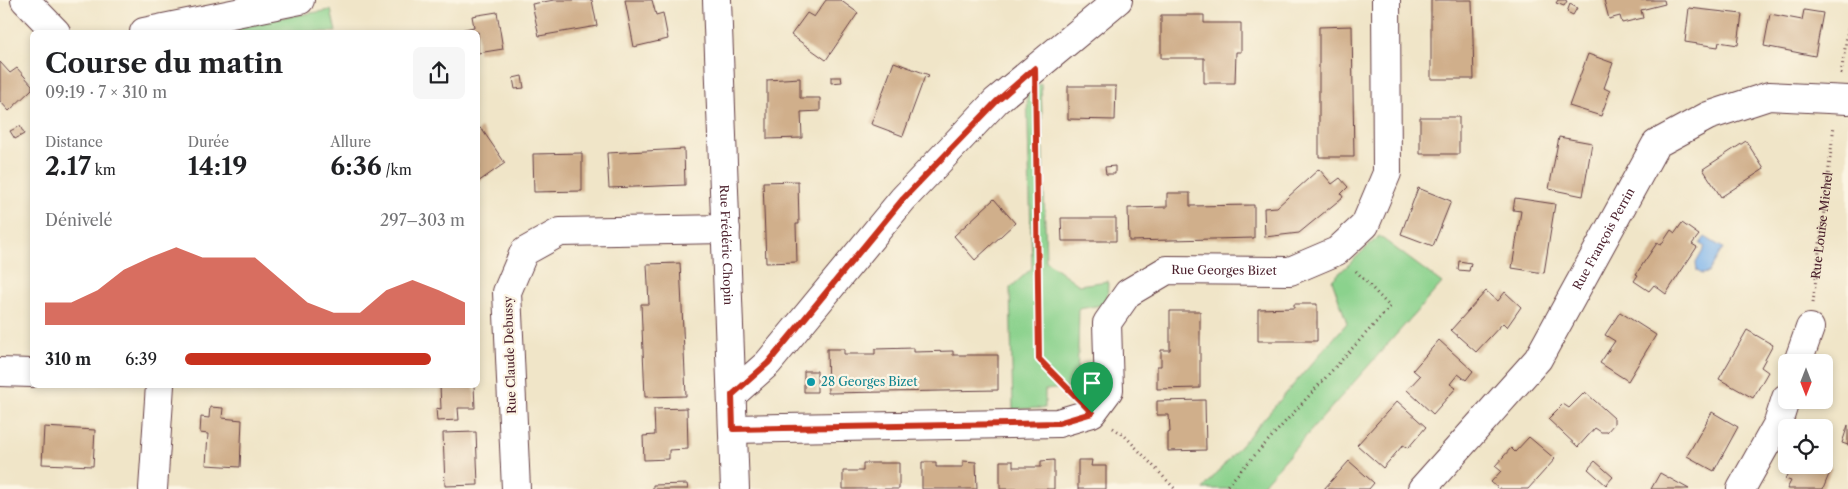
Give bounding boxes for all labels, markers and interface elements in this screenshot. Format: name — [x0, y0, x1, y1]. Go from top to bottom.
text: Course du matin — [45, 46, 283, 80]
button: share — [413, 47, 465, 99]
text: 09:19 · 7 × 310 m — [45, 82, 167, 102]
text: Distance — [45, 133, 103, 151]
text: Durée — [188, 133, 229, 151]
text: Allure — [330, 133, 371, 151]
text: 2.17 — [45, 151, 91, 182]
text: 14:19 — [188, 151, 247, 182]
text: 6:36 — [330, 151, 382, 182]
text: km — [91, 161, 116, 179]
text: /km — [382, 161, 412, 179]
street label: Rue Louise Michel — [1808, 171, 1835, 280]
street label: Rue Frédéric Chopin — [717, 184, 736, 306]
street label: Rue François Perrin — [1569, 185, 1638, 293]
text: Dénivelé — [45, 210, 113, 230]
text: 297–303 m — [380, 210, 465, 230]
street label: Rue Georges Bizet — [1171, 262, 1278, 278]
street label: Rue Claude Debussy — [500, 295, 519, 414]
text: 310 m — [45, 349, 91, 369]
text: 6:39 — [125, 349, 157, 369]
north arrow — [1778, 354, 1832, 409]
map controls — [1778, 354, 1833, 474]
pin — [1071, 362, 1113, 413]
icon: arrive — [1078, 369, 1106, 397]
place label: 28 Georges Bizet — [821, 374, 918, 389]
marker: 28 Georges Bizet — [805, 376, 817, 388]
button: locate — [1778, 419, 1833, 474]

